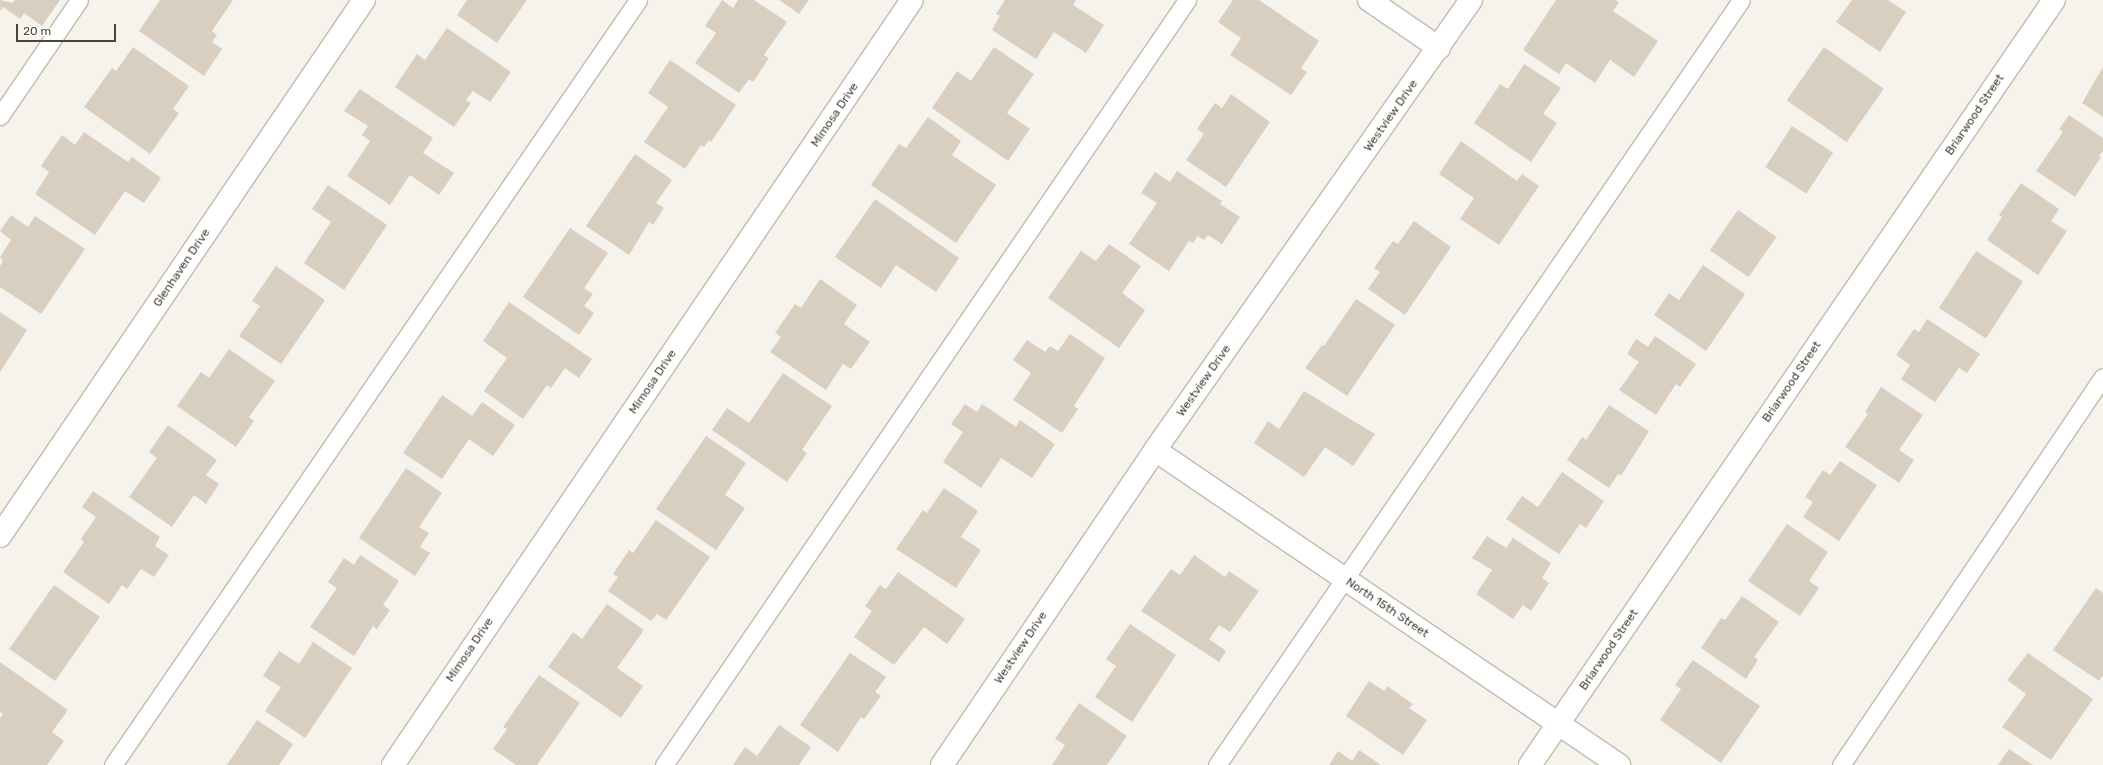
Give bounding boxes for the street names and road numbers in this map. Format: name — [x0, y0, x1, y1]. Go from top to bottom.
street label: Briarwood Street — [1943, 72, 2007, 158]
street label: Westview Drive — [1361, 77, 1421, 155]
street label: Mimosa Drive — [808, 80, 862, 150]
street label: Glenhaven Drive — [151, 226, 213, 310]
street label: Briarwood Street — [1760, 339, 1824, 425]
street label: Westview Drive — [1174, 342, 1234, 420]
street label: Mimosa Drive — [626, 347, 680, 417]
street label: North 15th Street — [1343, 575, 1431, 641]
street label: Briarwood Street — [1577, 607, 1641, 693]
street label: Westview Drive — [991, 609, 1051, 687]
street label: Mimosa Drive — [443, 615, 497, 685]

